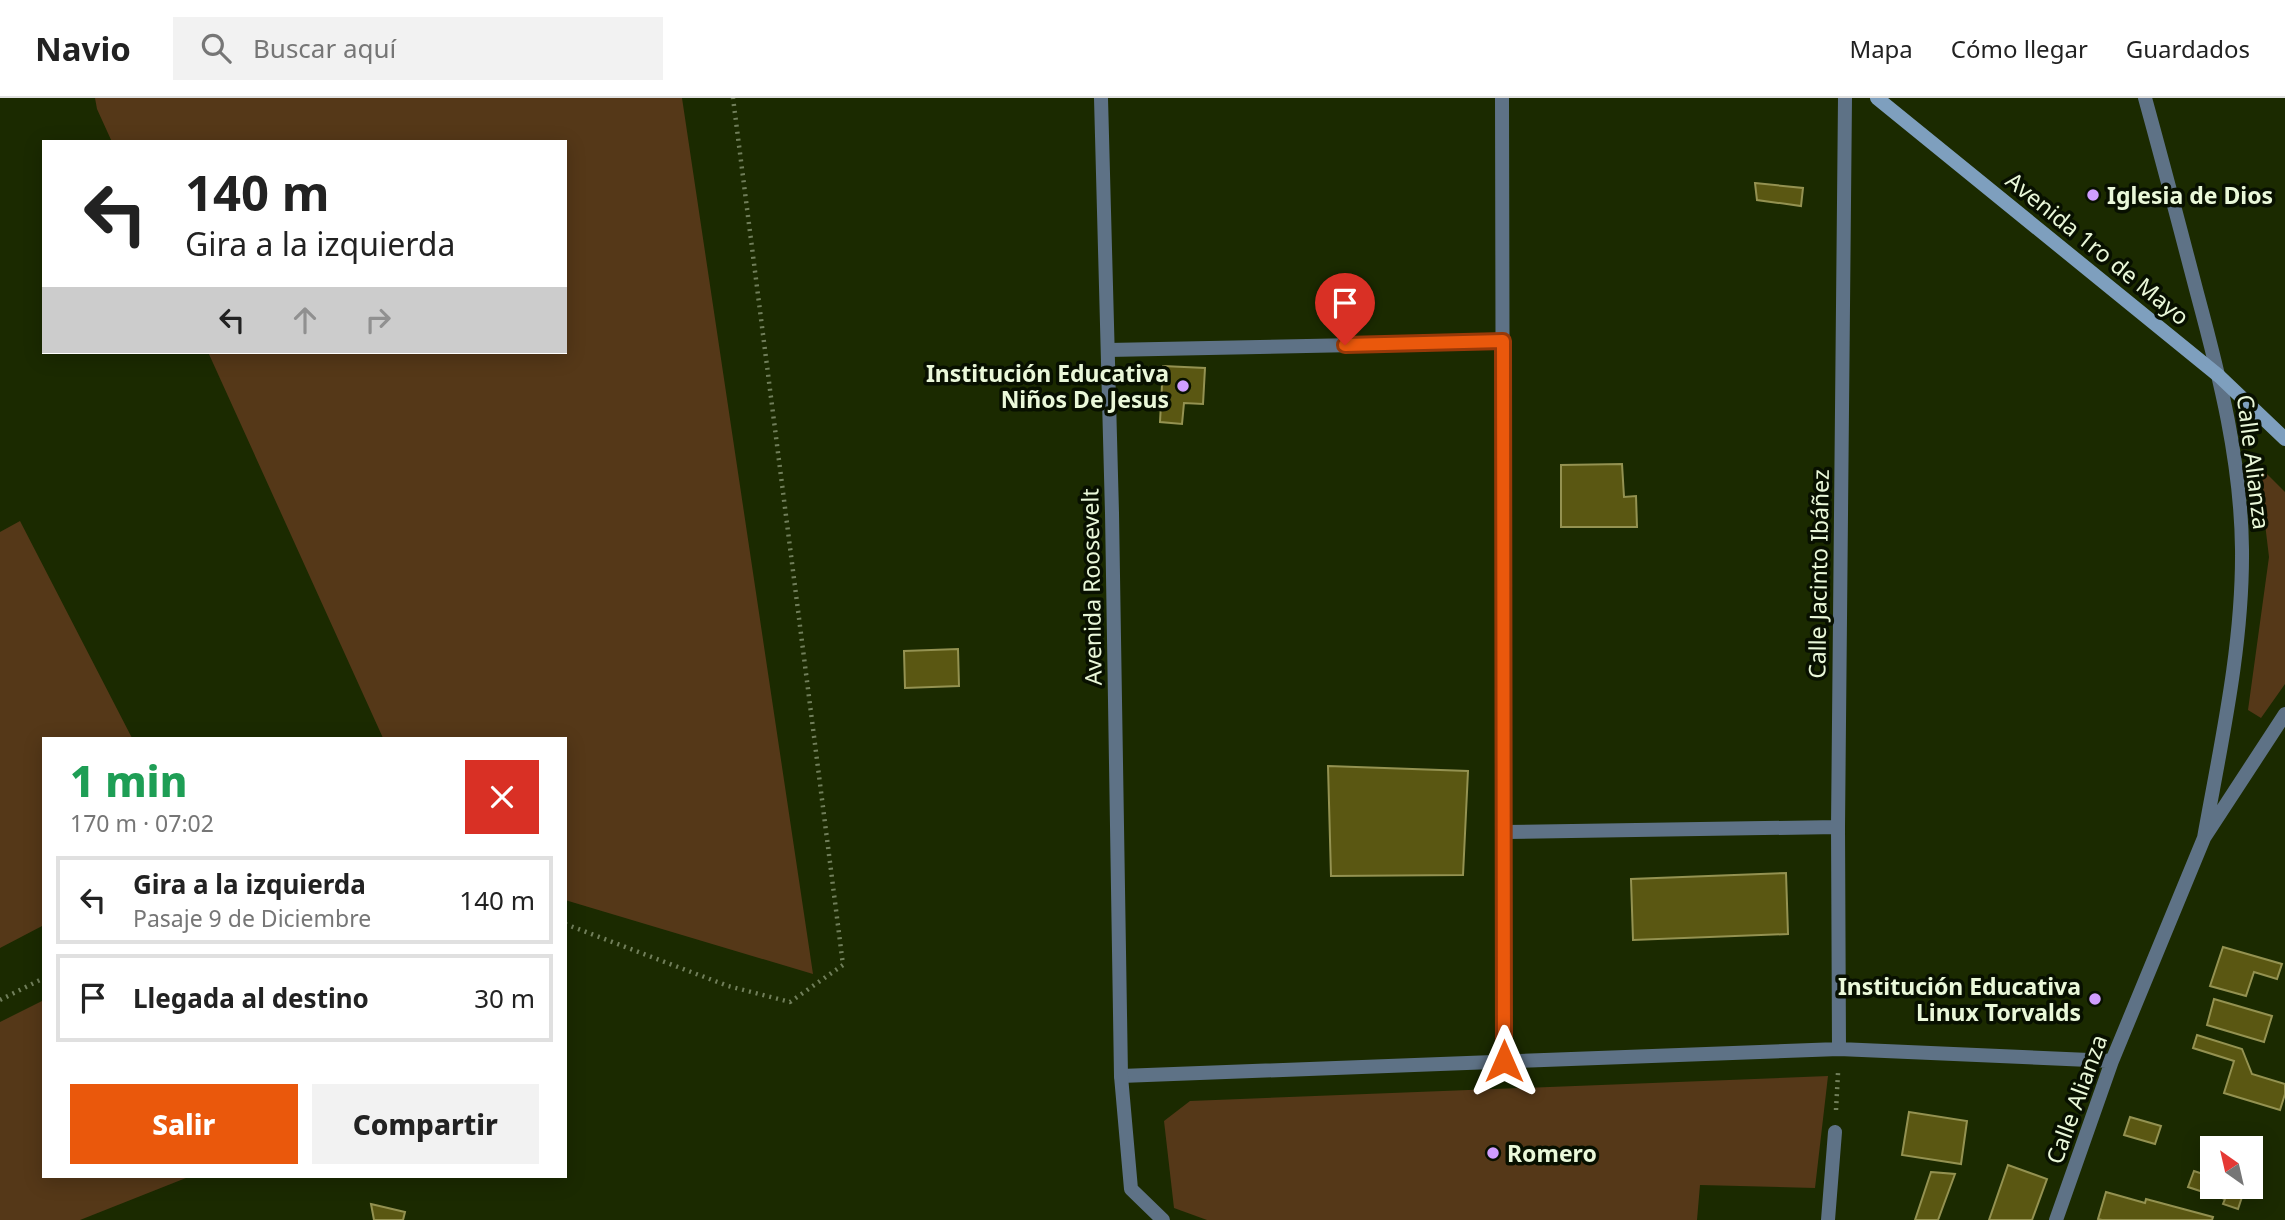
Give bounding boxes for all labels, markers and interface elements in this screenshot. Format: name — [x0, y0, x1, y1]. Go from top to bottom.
search box — [173, 17, 663, 80]
text: Navio — [35, 26, 131, 71]
icon: search — [197, 29, 235, 67]
text: Buscar aquí — [253, 30, 396, 66]
text: Mapa — [1849, 32, 1913, 65]
text: Cómo llegar — [1951, 32, 2088, 65]
text: Guardados — [2126, 32, 2250, 65]
text: 140 m — [185, 159, 330, 225]
street label: Avenida 1ro de Mayo — [2000, 164, 2196, 332]
icon: left — [70, 168, 161, 259]
place label: Iglesia de Dios — [2107, 179, 2273, 211]
marker: Iglesia de Dios — [2085, 187, 2101, 203]
text: Gira a la izquierda — [185, 222, 455, 265]
pin — [1315, 273, 1375, 345]
icon: arrive — [1326, 284, 1364, 322]
icon: left — [213, 301, 251, 339]
icon: ahead — [286, 301, 324, 339]
icon: right — [359, 301, 397, 339]
place label: Institución Educativa Niños De Jesus — [926, 357, 1169, 415]
marker: Institución Educativa Niños De Jesus — [1175, 378, 1191, 394]
street label: Calle Alianza — [2230, 393, 2278, 531]
street label: Calle Jacinto Ibáñez — [1800, 469, 1836, 679]
street label: Avenida Roosevelt — [1073, 488, 1109, 686]
text: 1 min — [70, 752, 187, 809]
button: close — [465, 760, 539, 834]
text: 170 m · 07:02 — [70, 807, 214, 839]
text: Gira a la izquierda — [133, 866, 366, 902]
icon: left — [74, 881, 112, 919]
text: 140 m — [459, 882, 535, 918]
text: Pasaje 9 de Diciembre — [133, 902, 371, 934]
place label: Institución Educativa Linux Torvalds — [1838, 970, 2081, 1028]
icon: arrive — [74, 979, 112, 1017]
text: Llegada al destino — [133, 980, 369, 1016]
text: 30 m — [474, 980, 535, 1016]
marker: Institución Educativa Linux Torvalds — [2087, 991, 2103, 1007]
position arrow — [1467, 1024, 1541, 1098]
street label: Calle Alianza — [2038, 1030, 2114, 1168]
button: Salir — [70, 1084, 298, 1164]
button: Compartir — [312, 1084, 539, 1164]
north arrow — [2200, 1136, 2263, 1199]
map controls — [2200, 1136, 2263, 1199]
place label: Romero — [1507, 1137, 1597, 1169]
marker: Romero — [1485, 1145, 1501, 1161]

